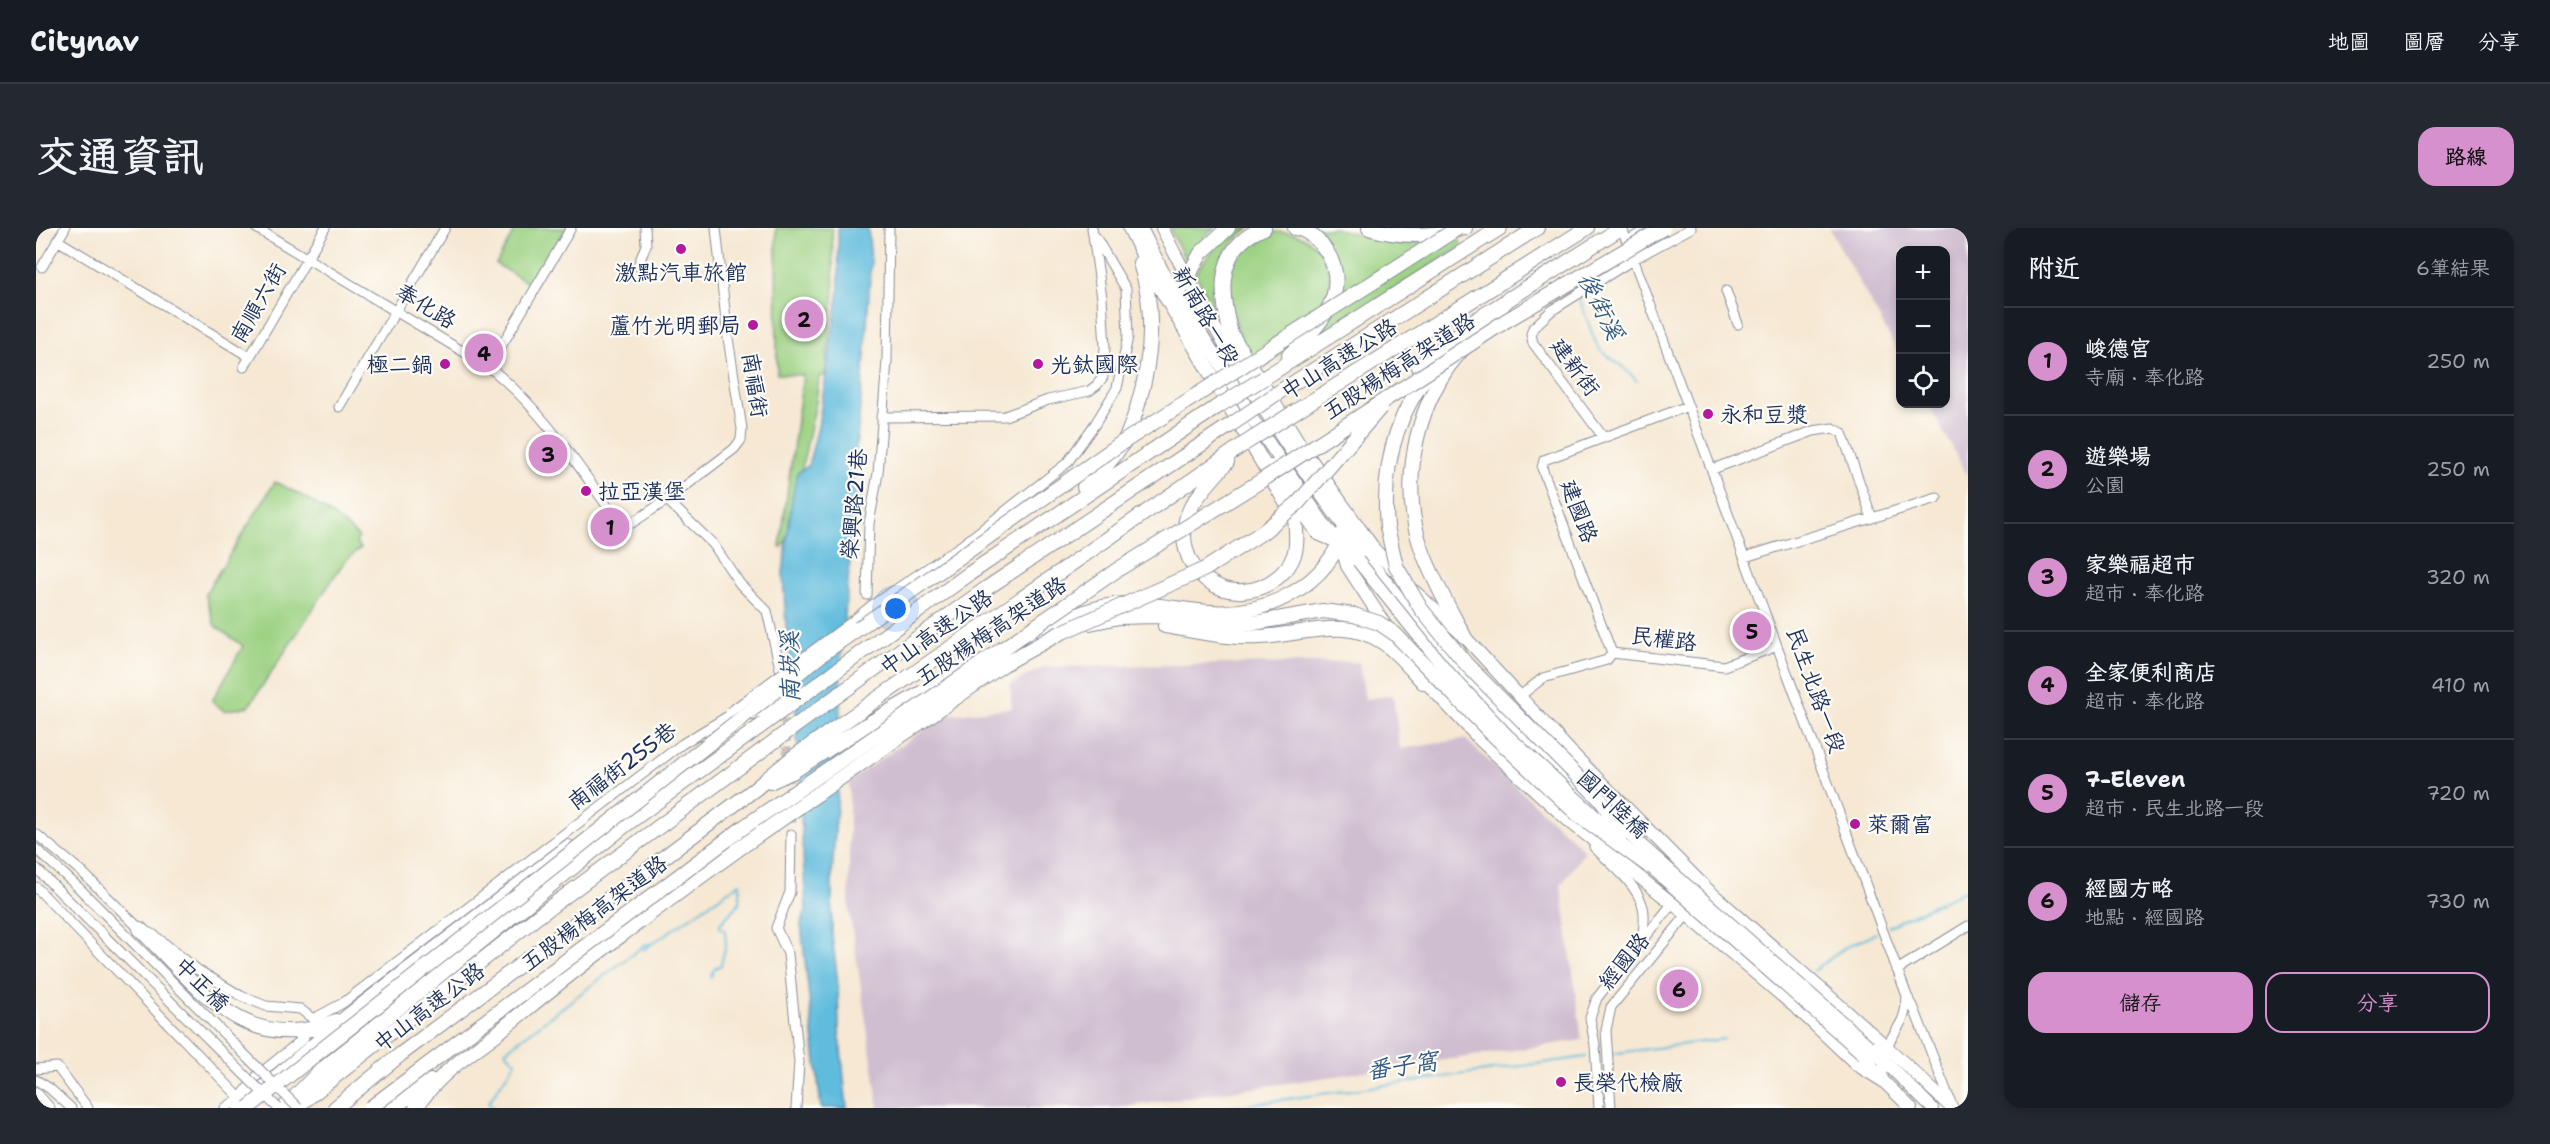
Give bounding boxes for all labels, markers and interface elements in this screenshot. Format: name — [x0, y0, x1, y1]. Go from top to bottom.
text: Citynav — [30, 22, 139, 60]
text: 地圖 — [2328, 28, 2370, 56]
text: 圖層 — [2403, 28, 2445, 56]
text: 分享 — [2478, 28, 2520, 56]
button: 路線 — [2418, 127, 2514, 186]
text: 交通資訊 — [36, 128, 204, 184]
marker: 激點汽車旅館 — [674, 242, 688, 256]
map controls — [1896, 246, 1950, 408]
button: + — [1896, 246, 1950, 300]
text: 附近 — [2028, 250, 2080, 285]
text: 6筆結果 — [2416, 255, 2490, 281]
street label: 南順六街 — [223, 258, 293, 348]
place label: 激點汽車旅館 — [615, 258, 747, 287]
street label: 新南路一段 — [1166, 261, 1246, 371]
water label: 後街溪 — [1571, 267, 1632, 347]
street label: 奉化路 — [390, 277, 462, 335]
pin: 2 — [784, 296, 824, 341]
button: − — [1896, 300, 1950, 354]
street label: 五股楊梅高架道路 — [1317, 306, 1481, 426]
place label: 蘆竹光明郵局 — [609, 311, 741, 340]
street label: 中山高速公路 — [1275, 312, 1403, 406]
marker: 蘆竹光明郵局 — [746, 318, 760, 332]
pin: 4 — [464, 330, 504, 376]
street label: 建新街 — [1544, 332, 1606, 402]
text: 峻德宮 — [2085, 334, 2151, 363]
text: 1 — [2043, 348, 2052, 374]
text: 250 m — [2426, 348, 2490, 374]
place label: 極二鍋 — [367, 350, 433, 379]
street label: 南福街 — [736, 350, 774, 420]
place label: 光鈦國際 — [1050, 350, 1138, 379]
button: locate — [1896, 354, 1950, 408]
marker: 極二鍋 — [438, 357, 452, 371]
marker: 光鈦國際 — [1031, 357, 1045, 371]
text: 寺廟 · 奉化路 — [2085, 364, 2204, 390]
place label: 永和豆漿 — [1720, 400, 1808, 429]
marker: 永和豆漿 — [1701, 407, 1715, 421]
pin: 3 — [528, 432, 568, 476]
text: 遊樂場 — [2085, 442, 2151, 471]
street label: 榮興路21巷 — [835, 447, 873, 561]
text: 2 — [2041, 456, 2055, 482]
text: 250 m — [2426, 456, 2490, 482]
text: 公園 — [2085, 472, 2125, 498]
street label: 建國路 — [1554, 475, 1604, 547]
place label: 拉亞漢堡 — [598, 477, 686, 506]
marker: 拉亞漢堡 — [579, 484, 593, 498]
pin: 1 — [590, 504, 630, 550]
text: 家樂福超市 — [2085, 550, 2195, 579]
text: 3 — [2041, 564, 2055, 590]
text: 320 m — [2426, 564, 2490, 590]
street label: 五股楊梅高架道路 — [910, 570, 1072, 692]
text: 超市 · 奉化路 — [2085, 580, 2204, 606]
street label: 中山高速公路 — [874, 582, 998, 682]
your location — [881, 594, 910, 623]
pin: 5 — [1732, 608, 1772, 654]
street label: 民權路 — [1629, 621, 1699, 657]
street label: 民生北路一段 — [1780, 623, 1852, 757]
water label: 南崁溪 — [773, 629, 807, 703]
text: 全家便利商店 — [2085, 658, 2217, 687]
text: 4 — [2041, 672, 2055, 698]
text: 410 m — [2431, 672, 2490, 698]
text: 超市 · 奉化路 — [2085, 688, 2204, 714]
street label: 南福街255巷 — [562, 716, 682, 816]
street label: 國門陸橋 — [1571, 763, 1655, 845]
text: 7-Eleven — [2085, 765, 2185, 794]
text: 5 — [2041, 780, 2054, 806]
text: 720 m — [2426, 780, 2490, 806]
text: 超市 · 民生北路一段 — [2085, 795, 2264, 821]
place label: 萊爾富 — [1867, 810, 1933, 839]
marker: 萊爾富 — [1848, 817, 1862, 831]
street label: 五股楊梅高架道路 — [515, 848, 673, 978]
text: 經國方略 — [2085, 874, 2173, 903]
text: 6 — [2041, 888, 2055, 914]
text: 730 m — [2426, 888, 2490, 914]
text: 地點 · 經國路 — [2085, 904, 2204, 930]
street label: 經國路 — [1592, 926, 1656, 996]
street label: 中正橋 — [168, 950, 236, 1018]
street label: 中山高速公路 — [368, 956, 490, 1058]
pin: 6 — [1660, 966, 1698, 1011]
button: 儲存 — [2028, 972, 2253, 1033]
button: 分享 — [2265, 972, 2490, 1033]
water label: 番子窩 — [1364, 1045, 1443, 1087]
place label: 長榮代檢廠 — [1573, 1068, 1683, 1097]
marker: 長榮代檢廠 — [1554, 1075, 1568, 1089]

